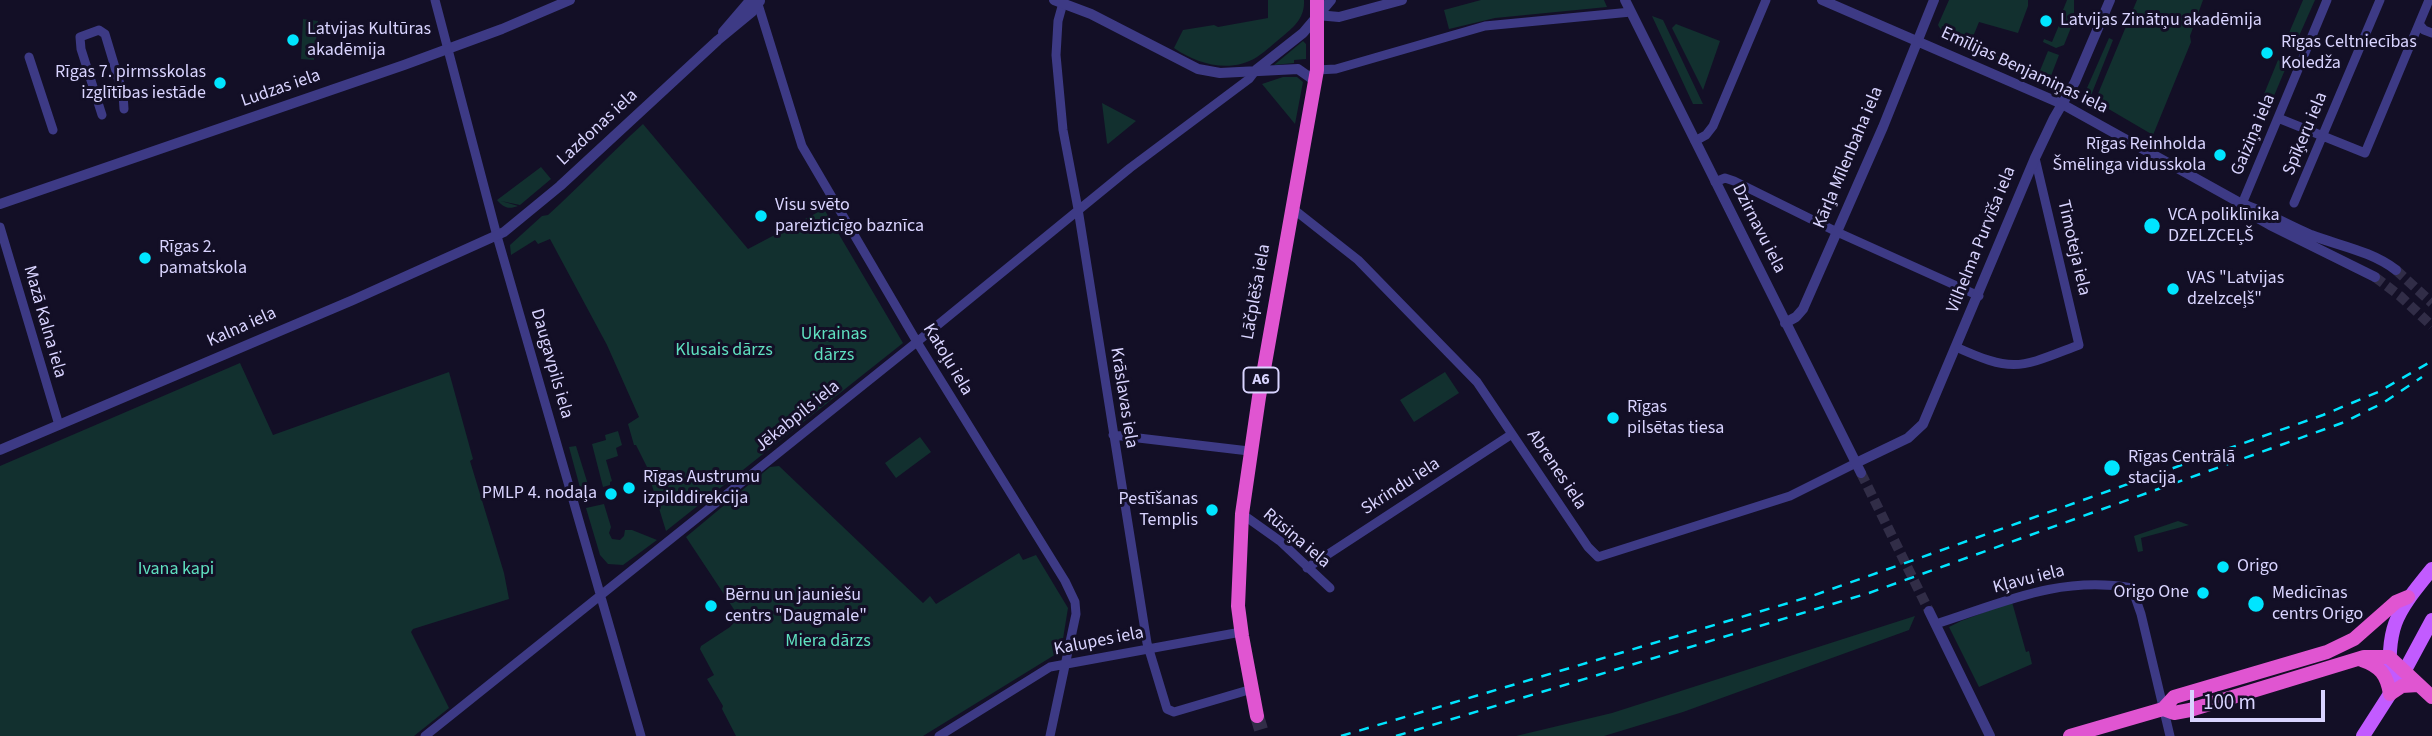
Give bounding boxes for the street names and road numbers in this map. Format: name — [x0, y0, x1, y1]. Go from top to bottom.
street label: Emīlijas Benjamiņas iela — [1937, 23, 2111, 119]
street label: Ludzas iela — [238, 65, 324, 113]
street label: Kārļa Mīlenbaha iela — [1809, 84, 1889, 232]
street label: Lazdonas iela — [553, 85, 643, 171]
street label: Spīķeru iela — [2279, 89, 2333, 179]
street label: Gaiziņa iela — [2227, 91, 2281, 179]
street label: Vilhelma Purvīša iela — [1943, 164, 2021, 316]
street label: Dzirnavu iela — [1726, 181, 1790, 277]
street label: Timoteja iela — [2052, 198, 2094, 298]
street label: Lāčplēša iela — [1238, 242, 1276, 342]
street label: Mazā Kalna iela — [18, 263, 70, 381]
street label: Kalna iela — [204, 303, 280, 353]
street label: Daugavpils iela — [525, 307, 577, 421]
street label: Katoļu iela — [917, 320, 977, 400]
street label: Krāslavas iela — [1104, 346, 1142, 450]
road number: A6 — [1244, 368, 1278, 392]
street label: Jēkabpils iela — [751, 376, 845, 458]
street label: Abrenes iela — [1521, 426, 1591, 514]
street label: Skrindu iela — [1358, 454, 1444, 520]
street label: Rūsiņa iela — [1258, 505, 1334, 573]
street label: Kļavu iela — [1991, 561, 2067, 599]
street label: Kalupes iela — [1052, 623, 1146, 661]

